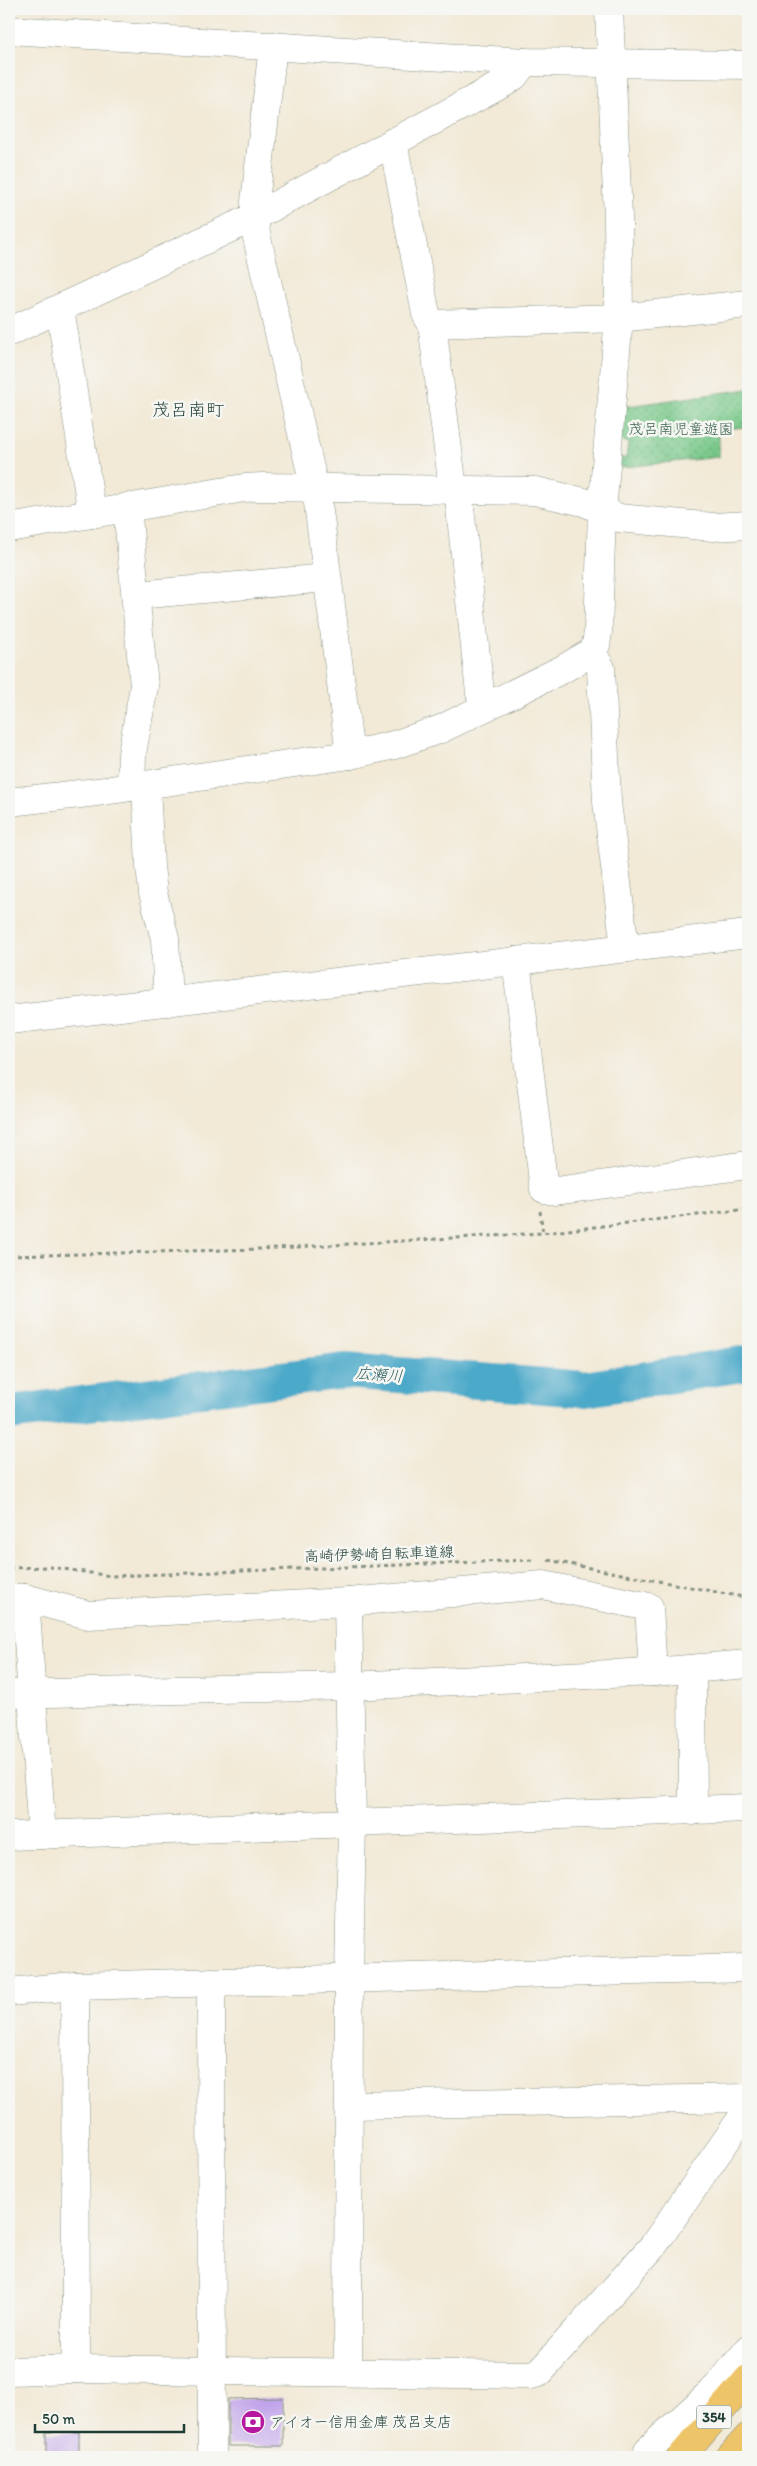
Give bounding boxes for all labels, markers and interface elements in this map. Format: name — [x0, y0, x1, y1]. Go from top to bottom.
district label: 茂呂南町 — [152, 399, 224, 421]
park label: 茂呂南児童遊園 — [628, 420, 734, 438]
water label: 広瀬川 — [354, 1363, 404, 1386]
street label: 高崎伊勢崎自転車道線 — [304, 1542, 454, 1566]
scale bar — [35, 2401, 184, 2433]
road number: 354 — [696, 2406, 732, 2428]
bank icon: アイオー信用金庫 茂呂支店 — [240, 2409, 266, 2435]
text: 50 m — [42, 2410, 75, 2428]
place label: アイオー信用金庫 茂呂支店 — [270, 2413, 452, 2431]

